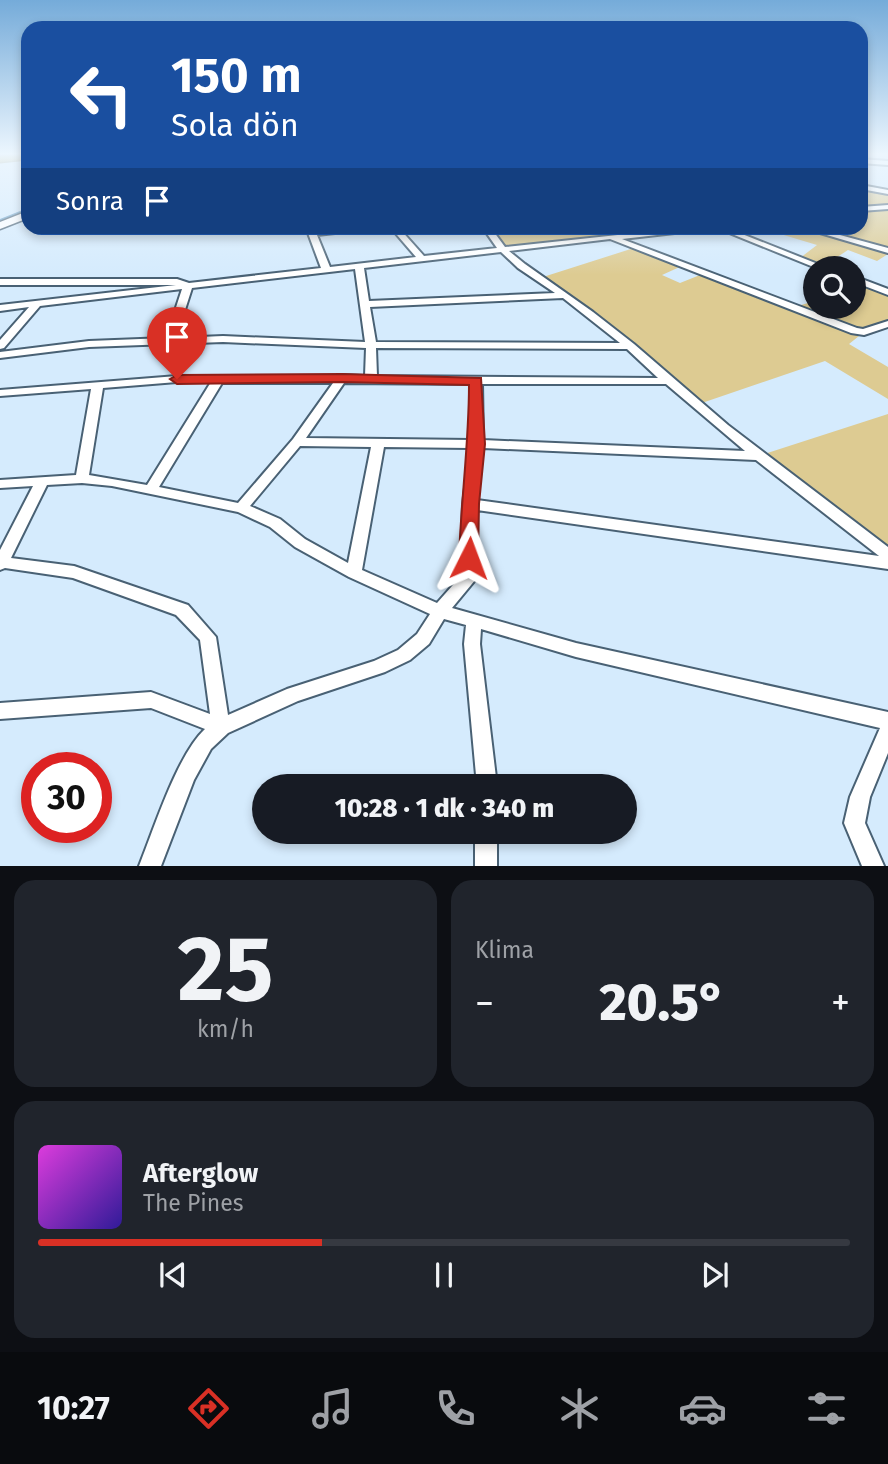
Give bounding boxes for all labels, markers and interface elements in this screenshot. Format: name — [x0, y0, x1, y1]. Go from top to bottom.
text: 150 m — [171, 46, 302, 105]
icon: left — [56, 49, 147, 140]
text: Sola dön — [171, 106, 299, 144]
icon: arrive — [138, 182, 176, 220]
text: Sonra — [56, 186, 124, 217]
map controls — [803, 256, 866, 319]
button: search — [803, 256, 866, 319]
pin — [147, 307, 207, 379]
icon: arrive — [158, 318, 196, 356]
position arrow — [432, 521, 506, 595]
speed limit sign: 30 — [21, 752, 112, 843]
text: 10:28 · 1 dk · 340 m — [335, 793, 554, 824]
text: 25 — [178, 915, 273, 1024]
text: Klima — [475, 936, 534, 964]
text: 20.5° — [600, 971, 726, 1034]
text: − — [475, 980, 494, 1026]
text: + — [831, 980, 850, 1026]
text: km/h — [197, 1015, 254, 1043]
text: Afterglow — [143, 1158, 258, 1189]
text: The Pines — [143, 1189, 244, 1217]
icon: previous — [154, 1256, 192, 1294]
icon: pause — [425, 1256, 463, 1294]
icon: next — [696, 1256, 734, 1294]
icon: directions — [184, 1384, 233, 1433]
icon: music — [308, 1384, 357, 1433]
icon: phone — [431, 1384, 480, 1433]
icon: climate — [555, 1384, 604, 1433]
icon: car — [678, 1384, 727, 1433]
icon: filters — [802, 1384, 851, 1433]
text: 10:27 — [37, 1389, 110, 1427]

